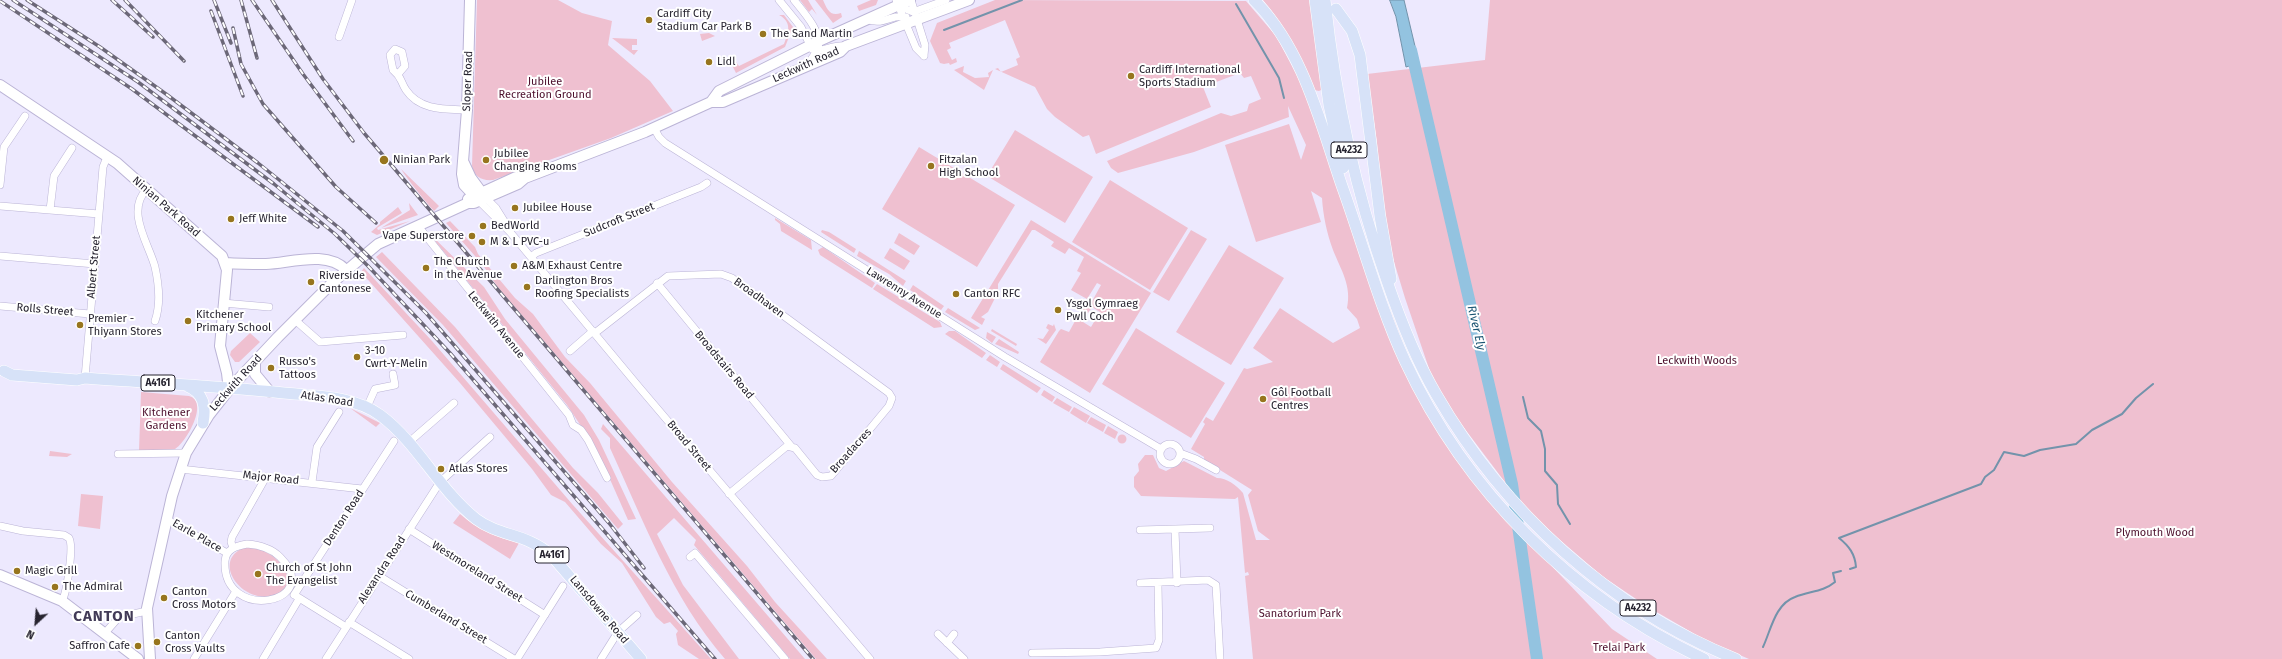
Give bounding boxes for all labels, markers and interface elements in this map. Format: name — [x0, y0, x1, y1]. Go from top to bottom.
place label: Cardiff City Stadium Car Park B — [657, 7, 752, 33]
marker: Cardiff City Stadium Car Park B — [644, 15, 654, 25]
place label: The Sand Martin — [771, 27, 852, 41]
marker: The Sand Martin — [758, 29, 768, 39]
street label: Leckwith Road — [771, 44, 841, 86]
street label: Sloper Road — [460, 50, 476, 112]
place label: Lidl — [717, 55, 735, 69]
marker: Lidl — [704, 57, 714, 67]
place label: Cardiff International Sports Stadium — [1139, 63, 1240, 89]
marker: Cardiff International Sports Stadium — [1126, 71, 1136, 81]
park label: Jubilee Recreation Ground — [498, 75, 592, 101]
road number: A4232 — [1331, 142, 1367, 158]
place label: Jubilee Changing Rooms — [494, 147, 577, 173]
place label: Ninian Park — [393, 153, 450, 167]
place label: Fitzalan High School — [939, 153, 998, 179]
marker: Ninian Park — [378, 154, 390, 166]
marker: Jubilee Changing Rooms — [481, 155, 491, 165]
marker: Fitzalan High School — [926, 161, 936, 171]
street label: Ninian Park Road — [129, 174, 203, 240]
street label: Sudcroft Street — [582, 200, 656, 240]
place label: Jubilee House — [523, 201, 592, 215]
marker: Jubilee House — [510, 203, 520, 213]
place label: Jeff White — [239, 212, 287, 226]
marker: Jeff White — [226, 214, 236, 224]
place label: BedWorld — [491, 219, 540, 233]
marker: BedWorld — [478, 221, 488, 231]
place label: Vape Superstore — [383, 229, 464, 243]
marker: Vape Superstore — [467, 231, 477, 241]
street label: Albert Street — [85, 235, 103, 299]
place label: M & L PVC-u — [490, 235, 549, 249]
marker: M & L PVC-u — [477, 237, 487, 247]
place label: The Church in the Avenue — [434, 255, 502, 281]
place label: A&M Exhaust Centre — [522, 259, 622, 273]
marker: A&M Exhaust Centre — [509, 261, 519, 271]
marker: The Church in the Avenue — [421, 263, 431, 273]
street label: Lawrenny Avenue — [864, 264, 944, 322]
place label: Riverside Cantonese — [319, 269, 371, 295]
place label: Darlington Bros Roofing Specialists — [535, 274, 629, 300]
street label: Broadhaven — [731, 275, 787, 321]
marker: Riverside Cantonese — [306, 277, 316, 287]
marker: Darlington Bros Roofing Specialists — [522, 282, 532, 292]
place label: Canton RFC — [964, 287, 1020, 301]
street label: Leckwith Avenue — [465, 289, 527, 361]
marker: Canton RFC — [951, 289, 961, 299]
place label: Ysgol Gymraeg Pwll Coch — [1066, 297, 1138, 323]
street label: Rolls Street — [16, 301, 74, 319]
water label: River Ely — [1464, 304, 1488, 352]
marker: Ysgol Gymraeg Pwll Coch — [1053, 305, 1063, 315]
place label: Kitchener Primary School — [196, 308, 271, 334]
place label: Premier - Thiyann Stores — [88, 312, 162, 338]
marker: Kitchener Primary School — [183, 316, 193, 326]
marker: Premier - Thiyann Stores — [75, 320, 85, 330]
street label: Broadstairs Road — [692, 328, 756, 402]
place label: 3-10 Cwrt-Y-Melin — [365, 344, 428, 370]
street label: Leckwith Road — [207, 352, 265, 414]
marker: 3-10 Cwrt-Y-Melin — [352, 352, 362, 362]
park label: Leckwith Woods — [1657, 354, 1737, 368]
place label: Russo's Tattoos — [279, 355, 316, 381]
marker: Russo's Tattoos — [266, 363, 276, 373]
road number: A4161 — [141, 375, 175, 391]
place label: Gôl Football Centres — [1271, 386, 1331, 412]
street label: Atlas Road — [300, 388, 354, 410]
marker: Gôl Football Centres — [1258, 394, 1268, 404]
park label: Kitchener Gardens — [142, 406, 190, 432]
street label: Broad Street — [664, 418, 714, 474]
street label: Broadacres — [827, 426, 875, 476]
place label: Atlas Stores — [449, 462, 508, 476]
marker: Atlas Stores — [436, 464, 446, 474]
street label: Major Road — [242, 468, 300, 488]
street label: Denton Road — [321, 487, 367, 549]
street label: Earle Place — [170, 517, 224, 555]
park label: Plymouth Wood — [2116, 526, 2194, 540]
street label: Alexandra Road — [355, 534, 409, 606]
street label: Westmoreland Street — [429, 539, 525, 605]
road number: A4161 — [535, 547, 569, 563]
place label: Church of St John The Evangelist — [266, 561, 352, 587]
place label: Magic Grill — [25, 564, 77, 578]
marker: Magic Grill — [12, 566, 22, 576]
marker: Church of St John The Evangelist — [253, 569, 263, 579]
street label: Lansdowne Road — [567, 573, 631, 647]
place label: The Admiral — [63, 580, 122, 594]
marker: The Admiral — [50, 582, 60, 592]
place label: Canton Cross Motors — [172, 585, 236, 611]
street label: Cumberland Street — [403, 587, 489, 647]
marker: Canton Cross Motors — [159, 593, 169, 603]
road number: A4232 — [1620, 600, 1656, 616]
north arrow — [16, 603, 56, 643]
park label: Sanatorium Park — [1259, 607, 1341, 621]
district label: CANTON — [73, 608, 135, 626]
text: N — [24, 627, 37, 642]
place label: Canton Cross Vaults — [165, 629, 225, 655]
marker: Canton Cross Vaults — [152, 637, 162, 647]
place label: Saffron Cafe — [69, 639, 130, 653]
marker: Saffron Cafe — [133, 641, 143, 651]
park label: Trelai Park — [1593, 641, 1645, 655]

